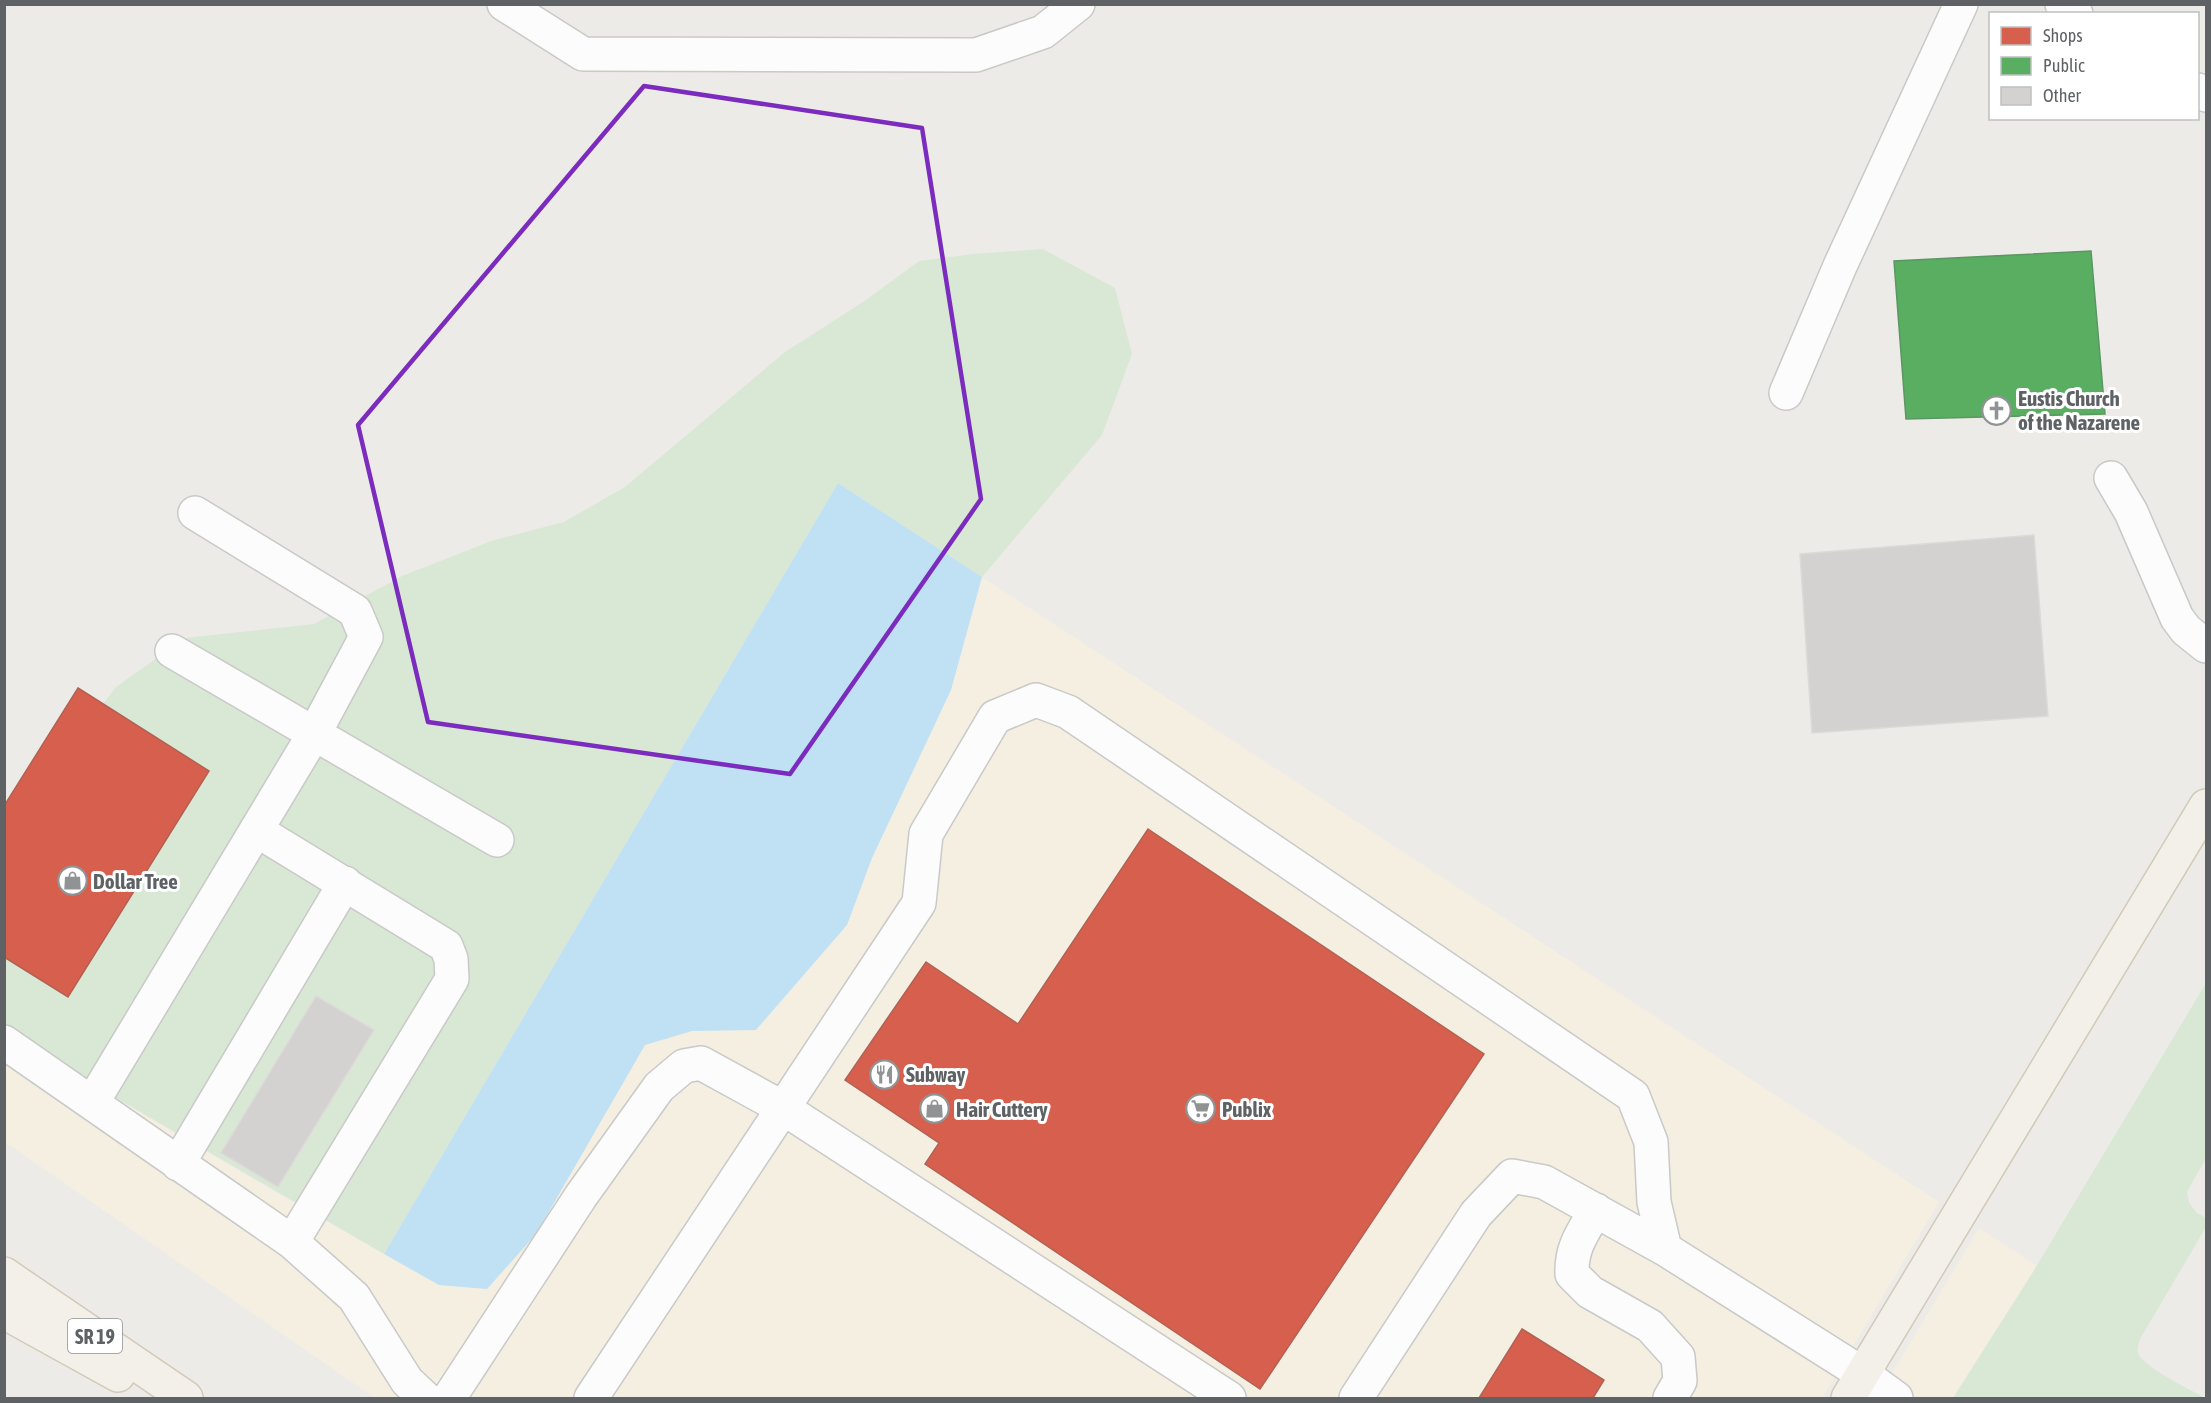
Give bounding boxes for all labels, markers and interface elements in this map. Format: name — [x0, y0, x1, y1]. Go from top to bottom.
legend — [1989, 12, 2199, 120]
text: Shops — [2043, 25, 2083, 46]
text: Public — [2043, 55, 2085, 76]
text: Other — [2043, 85, 2082, 106]
place label: Eustis Church of the Nazarene — [2018, 386, 2140, 434]
church icon: Eustis Church of the Nazarene — [1981, 394, 2013, 426]
shop icon: Dollar Tree — [56, 865, 88, 897]
place label: Dollar Tree — [93, 869, 178, 893]
restaurant icon: Subway — [869, 1058, 901, 1090]
place label: Subway — [906, 1062, 966, 1086]
shop icon: Hair Cuttery — [919, 1093, 951, 1125]
supermarket icon: Publix — [1185, 1093, 1217, 1125]
place label: Hair Cuttery — [956, 1097, 1048, 1121]
place label: Publix — [1222, 1097, 1272, 1121]
road number: SR 19 — [68, 1319, 122, 1353]

